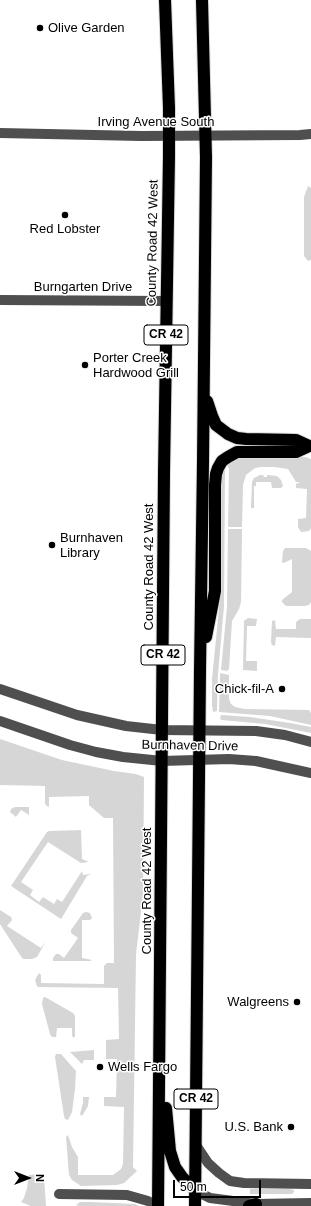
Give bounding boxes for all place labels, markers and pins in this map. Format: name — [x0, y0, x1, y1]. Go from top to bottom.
place label: Olive Garden — [48, 20, 125, 36]
marker: Olive Garden — [35, 23, 45, 33]
marker: Red Lobster — [60, 210, 70, 220]
place label: Red Lobster — [30, 221, 100, 237]
place label: Porter Creek Hardwood Grill — [93, 350, 179, 381]
marker: Porter Creek Hardwood Grill — [80, 360, 90, 370]
place label: Burnhaven Library — [60, 530, 123, 561]
marker: Burnhaven Library — [47, 540, 57, 550]
place label: Chick-fil-A — [215, 681, 274, 697]
marker: Chick-fil-A — [277, 684, 287, 694]
place label: Walgreens — [227, 994, 289, 1010]
marker: Walgreens — [292, 997, 302, 1007]
place label: Wells Fargo — [108, 1059, 177, 1075]
marker: Wells Fargo — [95, 1062, 105, 1072]
place label: U.S. Bank — [224, 1119, 283, 1135]
marker: U.S. Bank — [286, 1122, 296, 1132]

